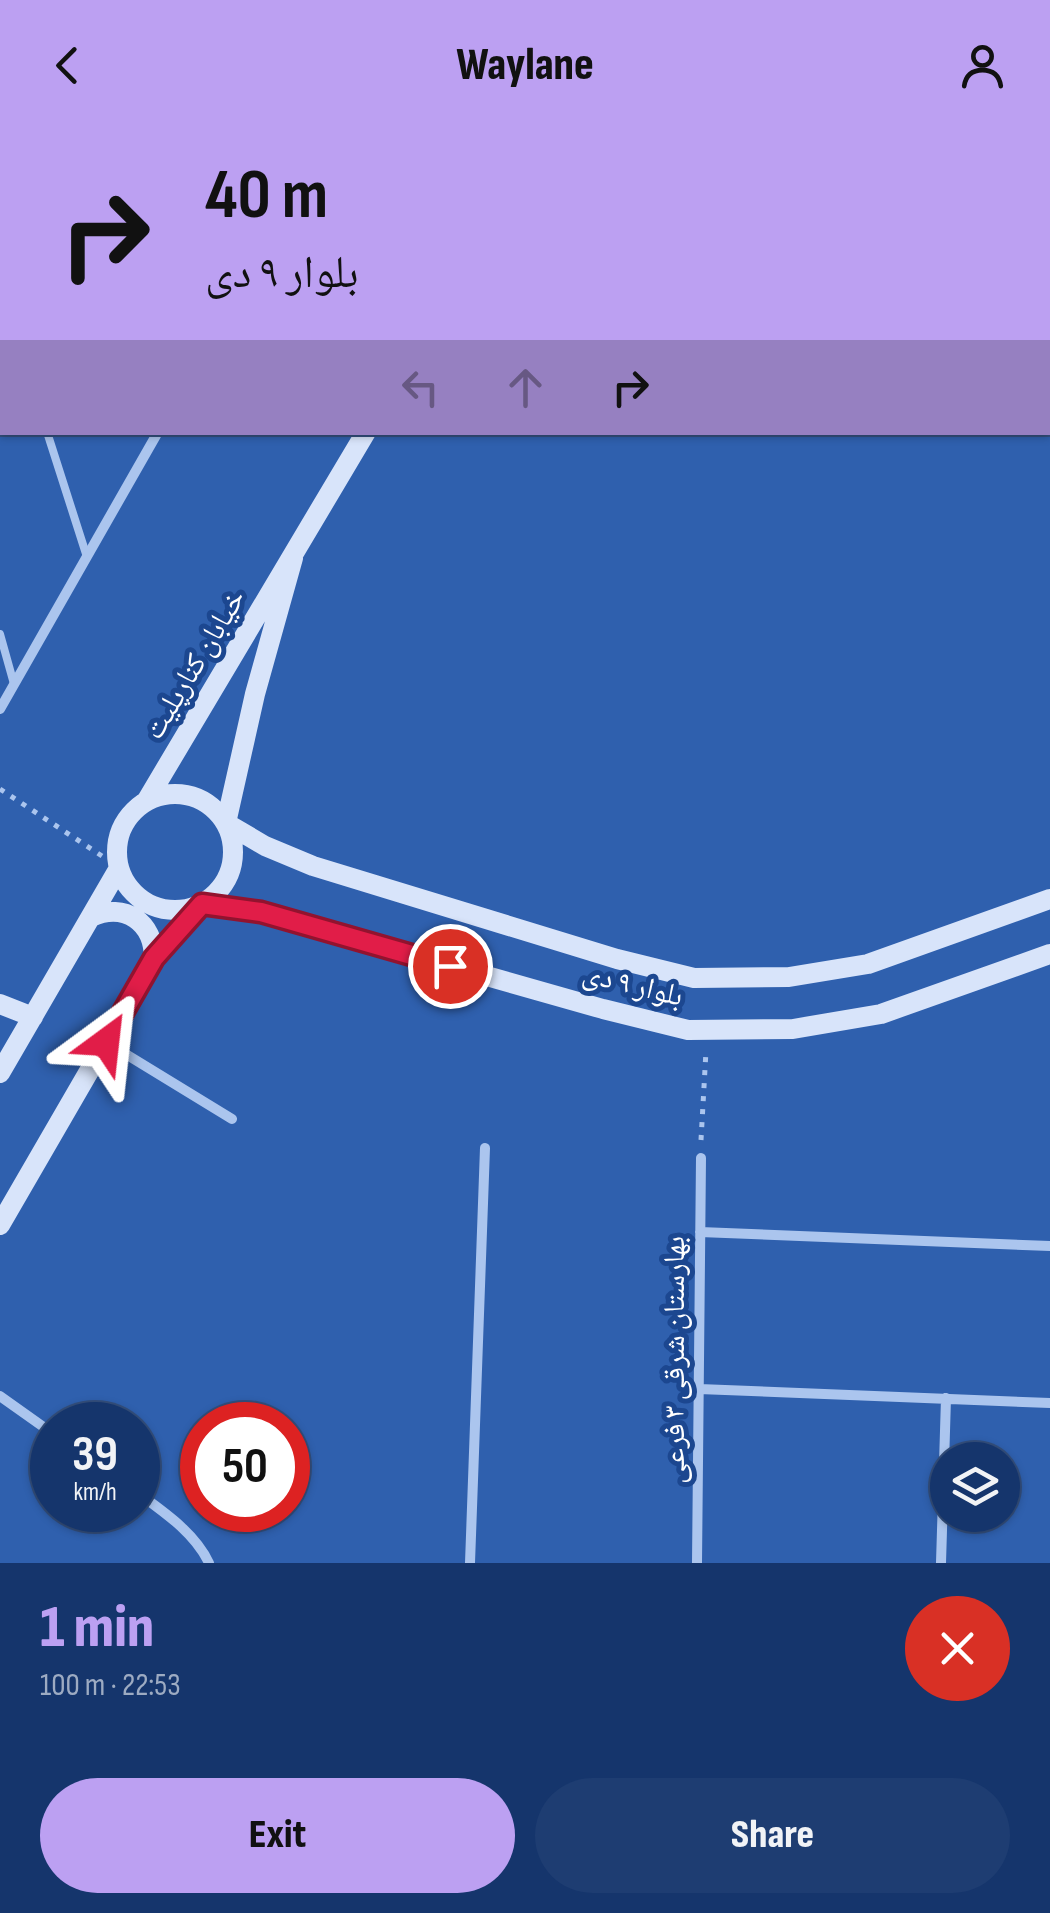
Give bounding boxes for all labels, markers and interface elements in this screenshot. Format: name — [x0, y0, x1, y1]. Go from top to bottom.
icon: back — [40, 38, 95, 93]
text: Waylane — [456, 38, 594, 93]
icon: person — [955, 38, 1010, 93]
text: 40 m — [205, 154, 328, 238]
icon: right — [40, 170, 170, 300]
text: بلوار ۹ دی — [205, 246, 359, 301]
icon: left — [393, 360, 448, 415]
icon: ahead — [498, 360, 553, 415]
icon: right — [603, 360, 658, 415]
street label: خیابان کنارپلیت — [136, 583, 254, 746]
pin — [408, 924, 493, 1009]
icon: arrive — [423, 939, 478, 994]
street label: بلوار ۹ دی — [579, 955, 687, 1015]
position arrow — [54, 990, 158, 1094]
street label: بهارستان شرقی ۳ فرعی — [657, 1236, 693, 1484]
speed limit sign: 50 — [180, 1402, 310, 1532]
text: 39 — [72, 1425, 118, 1485]
map controls — [930, 1442, 1020, 1532]
button: layers — [930, 1442, 1020, 1532]
text: km/h — [73, 1477, 117, 1508]
text: 1 min — [40, 1592, 154, 1664]
button: close — [905, 1596, 1010, 1701]
text: 100 m · 22:53 — [40, 1666, 181, 1705]
button: Exit — [40, 1778, 515, 1893]
button: Share — [535, 1778, 1010, 1893]

